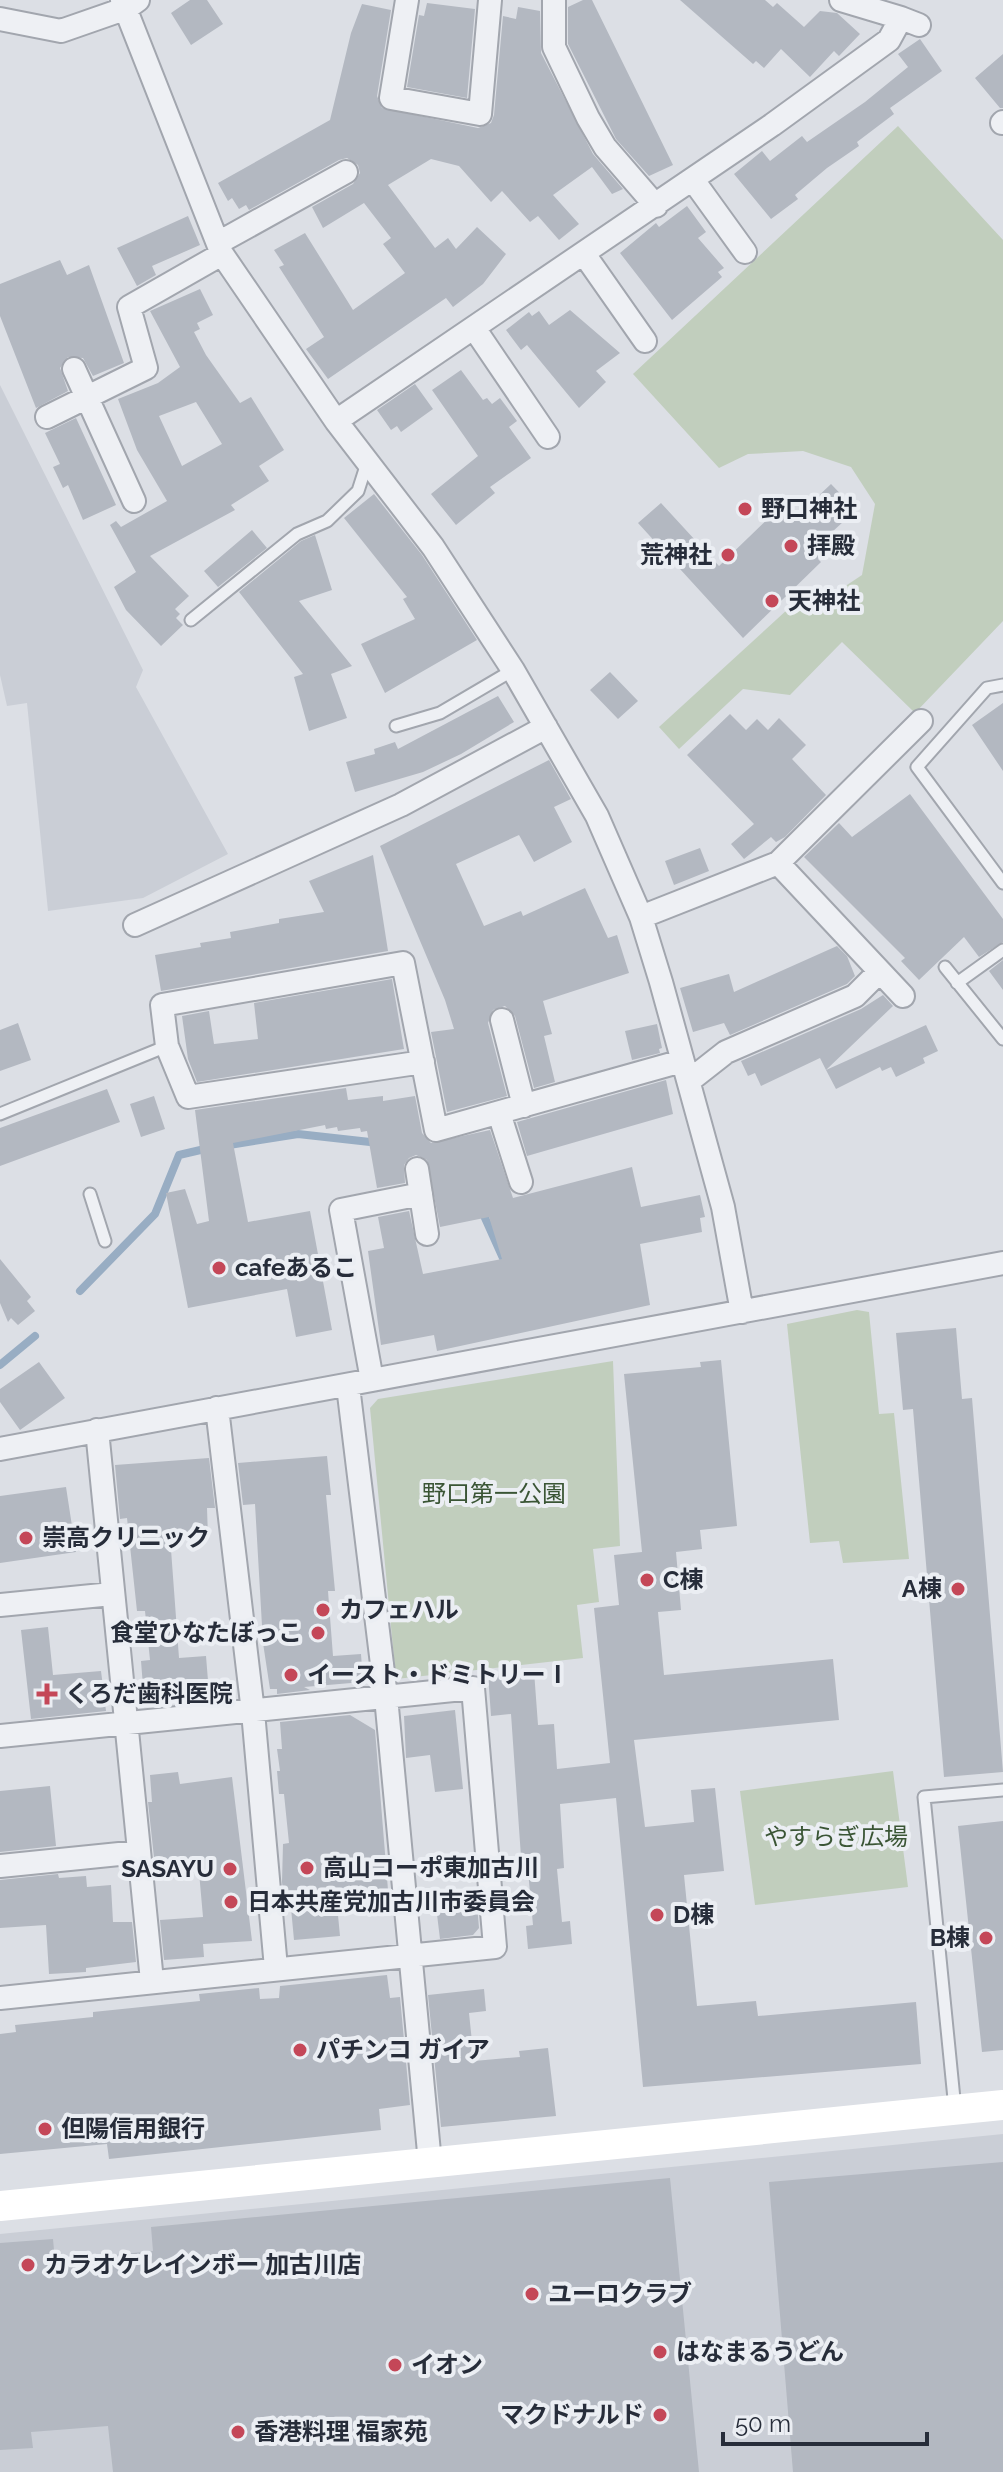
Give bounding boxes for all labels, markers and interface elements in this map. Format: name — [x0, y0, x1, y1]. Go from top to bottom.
place label: 野口神社 — [761, 494, 857, 523]
marker: 野口神社 — [736, 500, 754, 518]
place label: 拝殿 — [807, 531, 855, 560]
marker: 拝殿 — [782, 537, 800, 555]
place label: 荒神社 — [640, 540, 712, 569]
marker: 荒神社 — [719, 546, 737, 564]
place label: 天神社 — [788, 586, 860, 615]
marker: 天神社 — [763, 592, 781, 610]
place label: cafeあるこ — [235, 1253, 357, 1282]
marker: cafeあるこ — [210, 1259, 228, 1277]
park label: 野口第一公園 — [422, 1479, 566, 1508]
place label: 崇高クリニック — [42, 1523, 210, 1552]
marker: 崇高クリニック — [17, 1529, 35, 1547]
place label: C棟 — [663, 1565, 703, 1594]
marker: C棟 — [638, 1571, 656, 1589]
place label: A棟 — [902, 1574, 942, 1603]
marker: A棟 — [949, 1580, 967, 1598]
place label: カフェハル — [339, 1595, 459, 1624]
marker: カフェハル — [314, 1601, 332, 1619]
place label: 食堂ひなたぼっこ — [110, 1618, 302, 1647]
marker: 食堂ひなたぼっこ — [309, 1624, 327, 1642]
place label: イースト・ドミトリーⅠ — [307, 1660, 570, 1689]
marker: イースト・ドミトリーⅠ — [282, 1666, 300, 1684]
place label: くろだ歯科医院 — [65, 1679, 233, 1708]
marker: くろだ歯科医院 — [36, 1683, 58, 1705]
park label: やすらぎ広場 — [764, 1822, 908, 1851]
place label: 高山コーポ東加古川 — [323, 1853, 539, 1882]
place label: SASAYU — [121, 1854, 214, 1883]
marker: 高山コーポ東加古川 — [298, 1859, 316, 1877]
marker: SASAYU — [221, 1860, 239, 1878]
place label: 日本共産党加古川市委員会 — [247, 1887, 535, 1916]
marker: 日本共産党加古川市委員会 — [222, 1893, 240, 1911]
place label: D棟 — [673, 1900, 714, 1929]
marker: D棟 — [648, 1906, 666, 1924]
place label: B棟 — [930, 1923, 970, 1952]
marker: B棟 — [977, 1929, 995, 1947]
place label: パチンコ ガイア — [316, 2035, 490, 2064]
marker: パチンコ ガイア — [291, 2041, 309, 2059]
place label: 但陽信用銀行 — [61, 2114, 205, 2143]
marker: 但陽信用銀行 — [36, 2120, 54, 2138]
place label: カラオケレインボー 加古川店 — [44, 2250, 361, 2279]
marker: カラオケレインボー 加古川店 — [19, 2256, 37, 2274]
place label: ユーロクラブ — [548, 2279, 692, 2308]
marker: ユーロクラブ — [523, 2285, 541, 2303]
place label: はなまるうどん — [676, 2337, 844, 2366]
marker: はなまるうどん — [651, 2343, 669, 2361]
place label: イオン — [411, 2350, 483, 2379]
marker: イオン — [386, 2356, 404, 2374]
scale bar — [723, 2396, 927, 2446]
place label: マクドナルド — [500, 2400, 644, 2429]
marker: マクドナルド — [651, 2406, 669, 2424]
text: 50 m — [735, 2409, 791, 2438]
place label: 香港料理 福家苑 — [254, 2417, 428, 2446]
marker: 香港料理 福家苑 — [229, 2423, 247, 2441]

